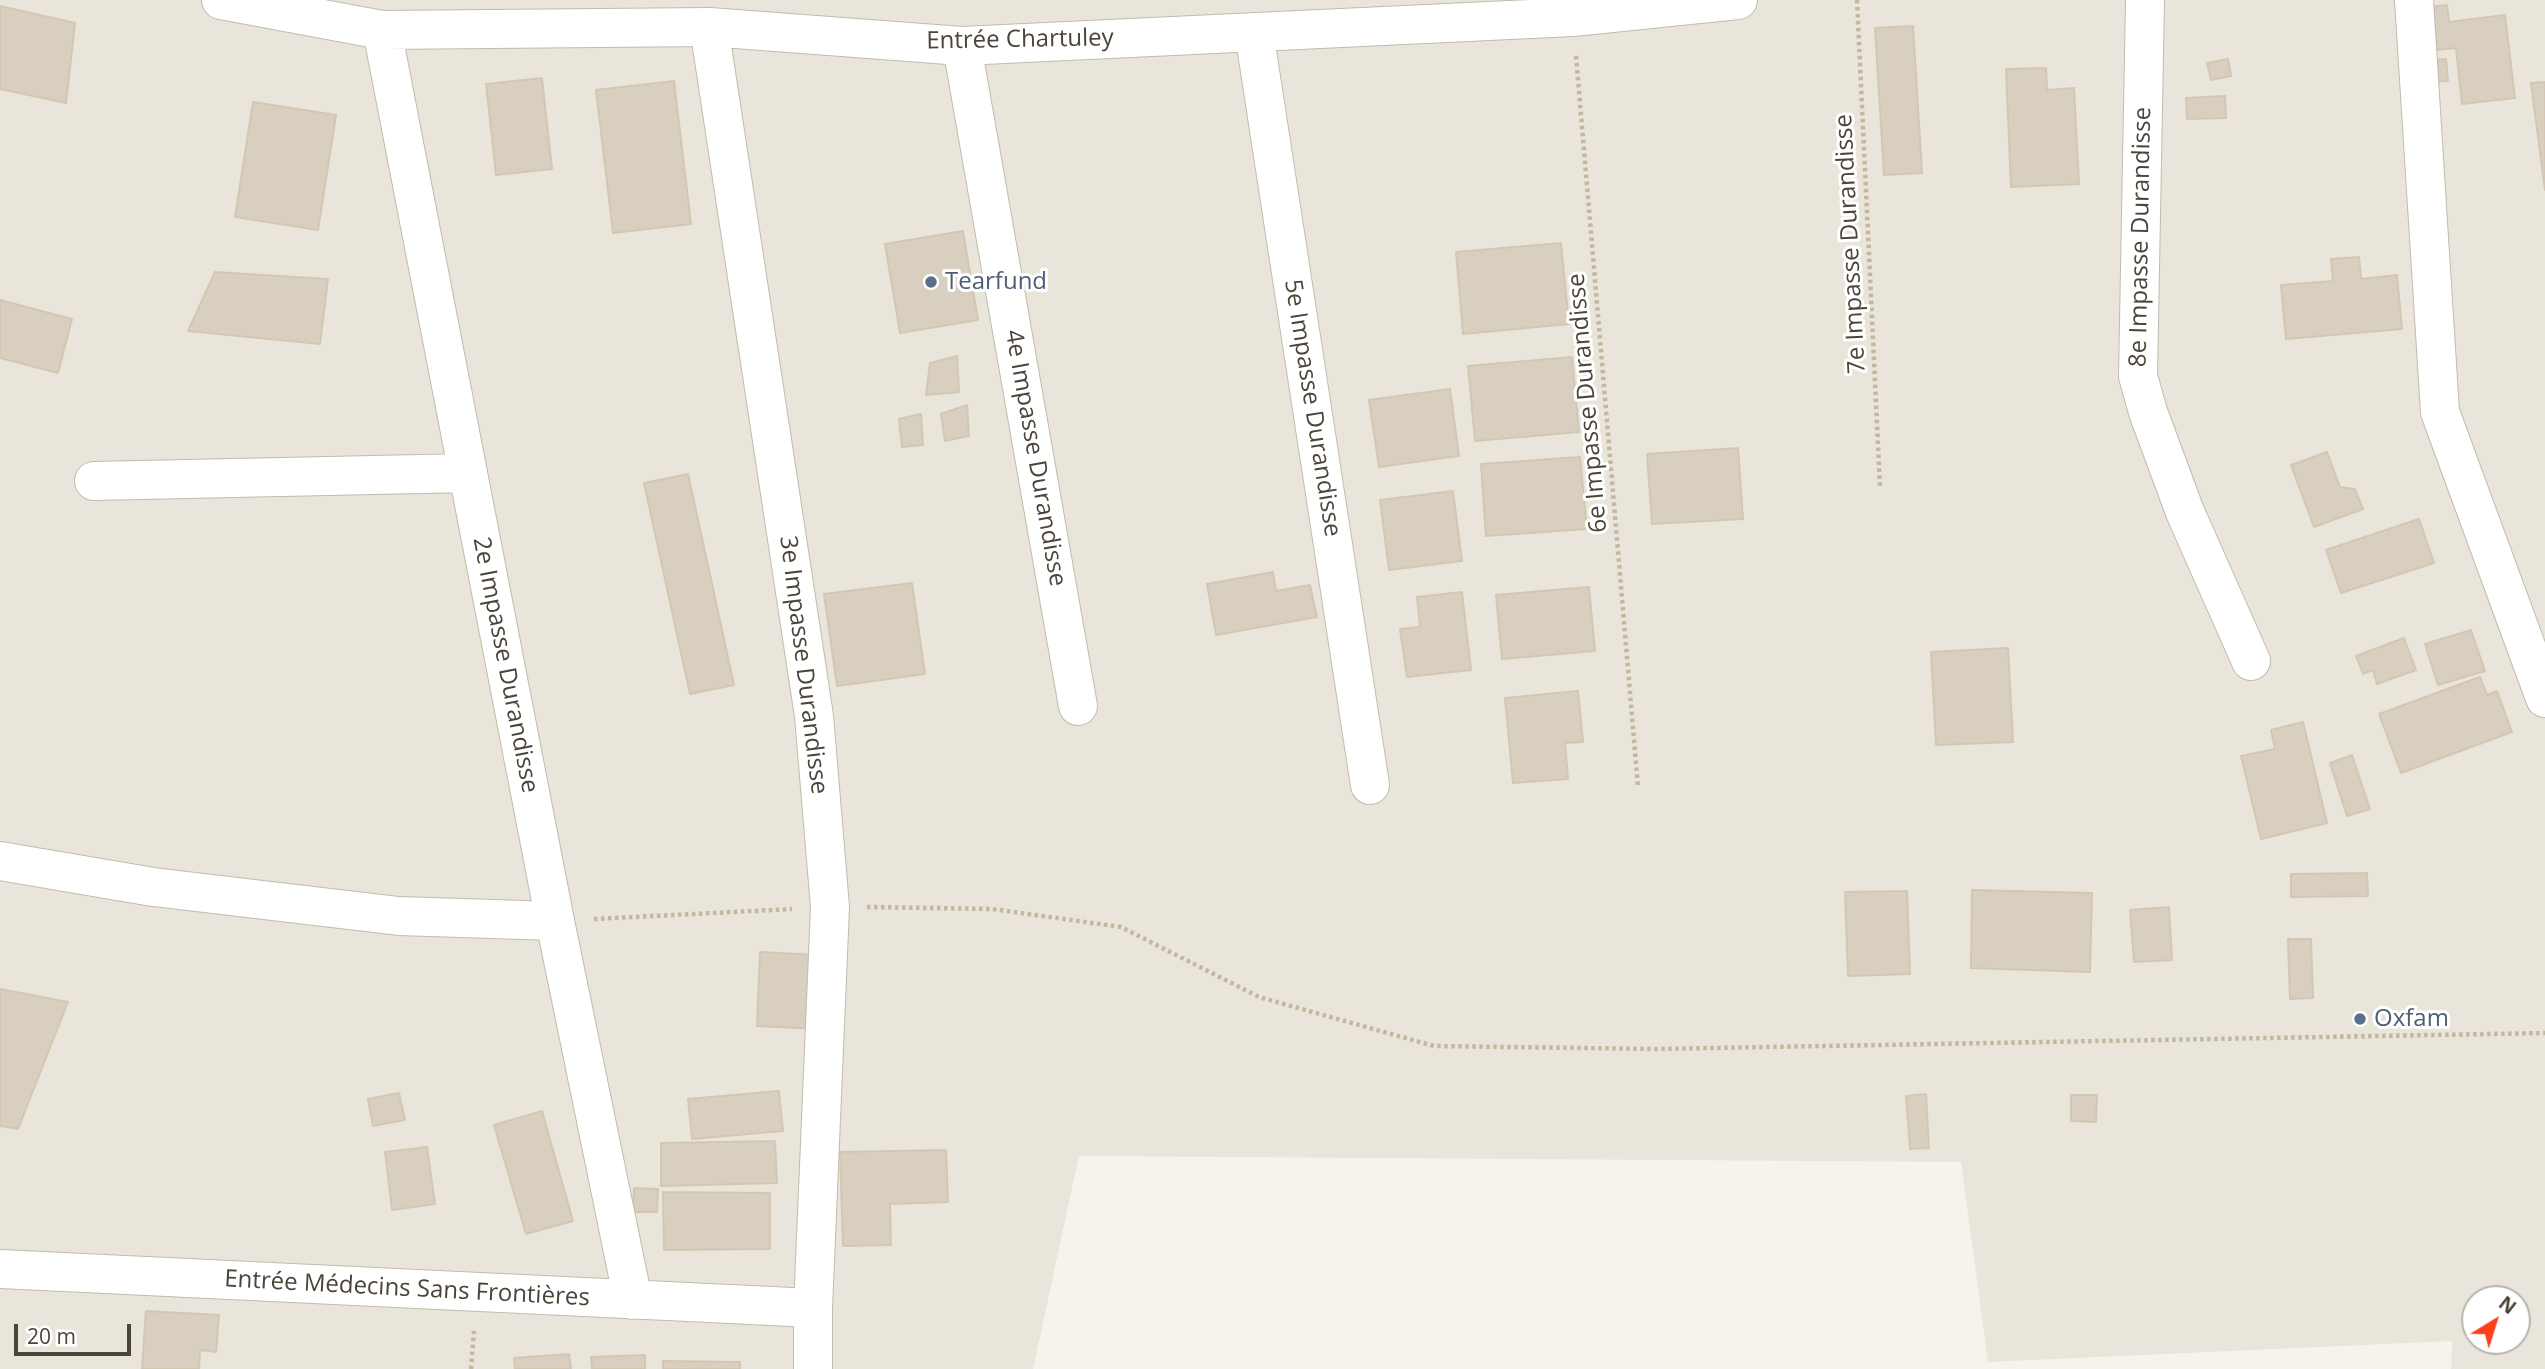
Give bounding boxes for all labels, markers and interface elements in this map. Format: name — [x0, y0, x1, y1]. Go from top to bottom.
street label: Entrée Chartuley — [926, 24, 1114, 56]
street label: 8e Impasse Durandisse — [2124, 107, 2158, 367]
street label: 7e Impasse Durandisse — [1830, 113, 1872, 375]
place label: Tearfund — [945, 268, 1047, 296]
street label: 6e Impasse Durandisse — [1562, 272, 1614, 534]
marker: Tearfund — [923, 274, 939, 290]
street label: 5e Impasse Durandisse — [1277, 277, 1347, 539]
street label: 4e Impasse Durandisse — [998, 327, 1072, 589]
street label: 3e Impasse Durandisse — [773, 534, 833, 796]
street label: 2e Impasse Durandisse — [466, 535, 544, 795]
place label: Oxfam — [2374, 1005, 2449, 1033]
marker: Oxfam — [2352, 1011, 2368, 1027]
street label: Entrée Médecins Sans Frontières — [224, 1265, 590, 1313]
north arrow — [2461, 1285, 2531, 1355]
text: N — [2494, 1290, 2522, 1320]
scale bar — [18, 1310, 135, 1354]
text: 20 m — [27, 1322, 76, 1350]

